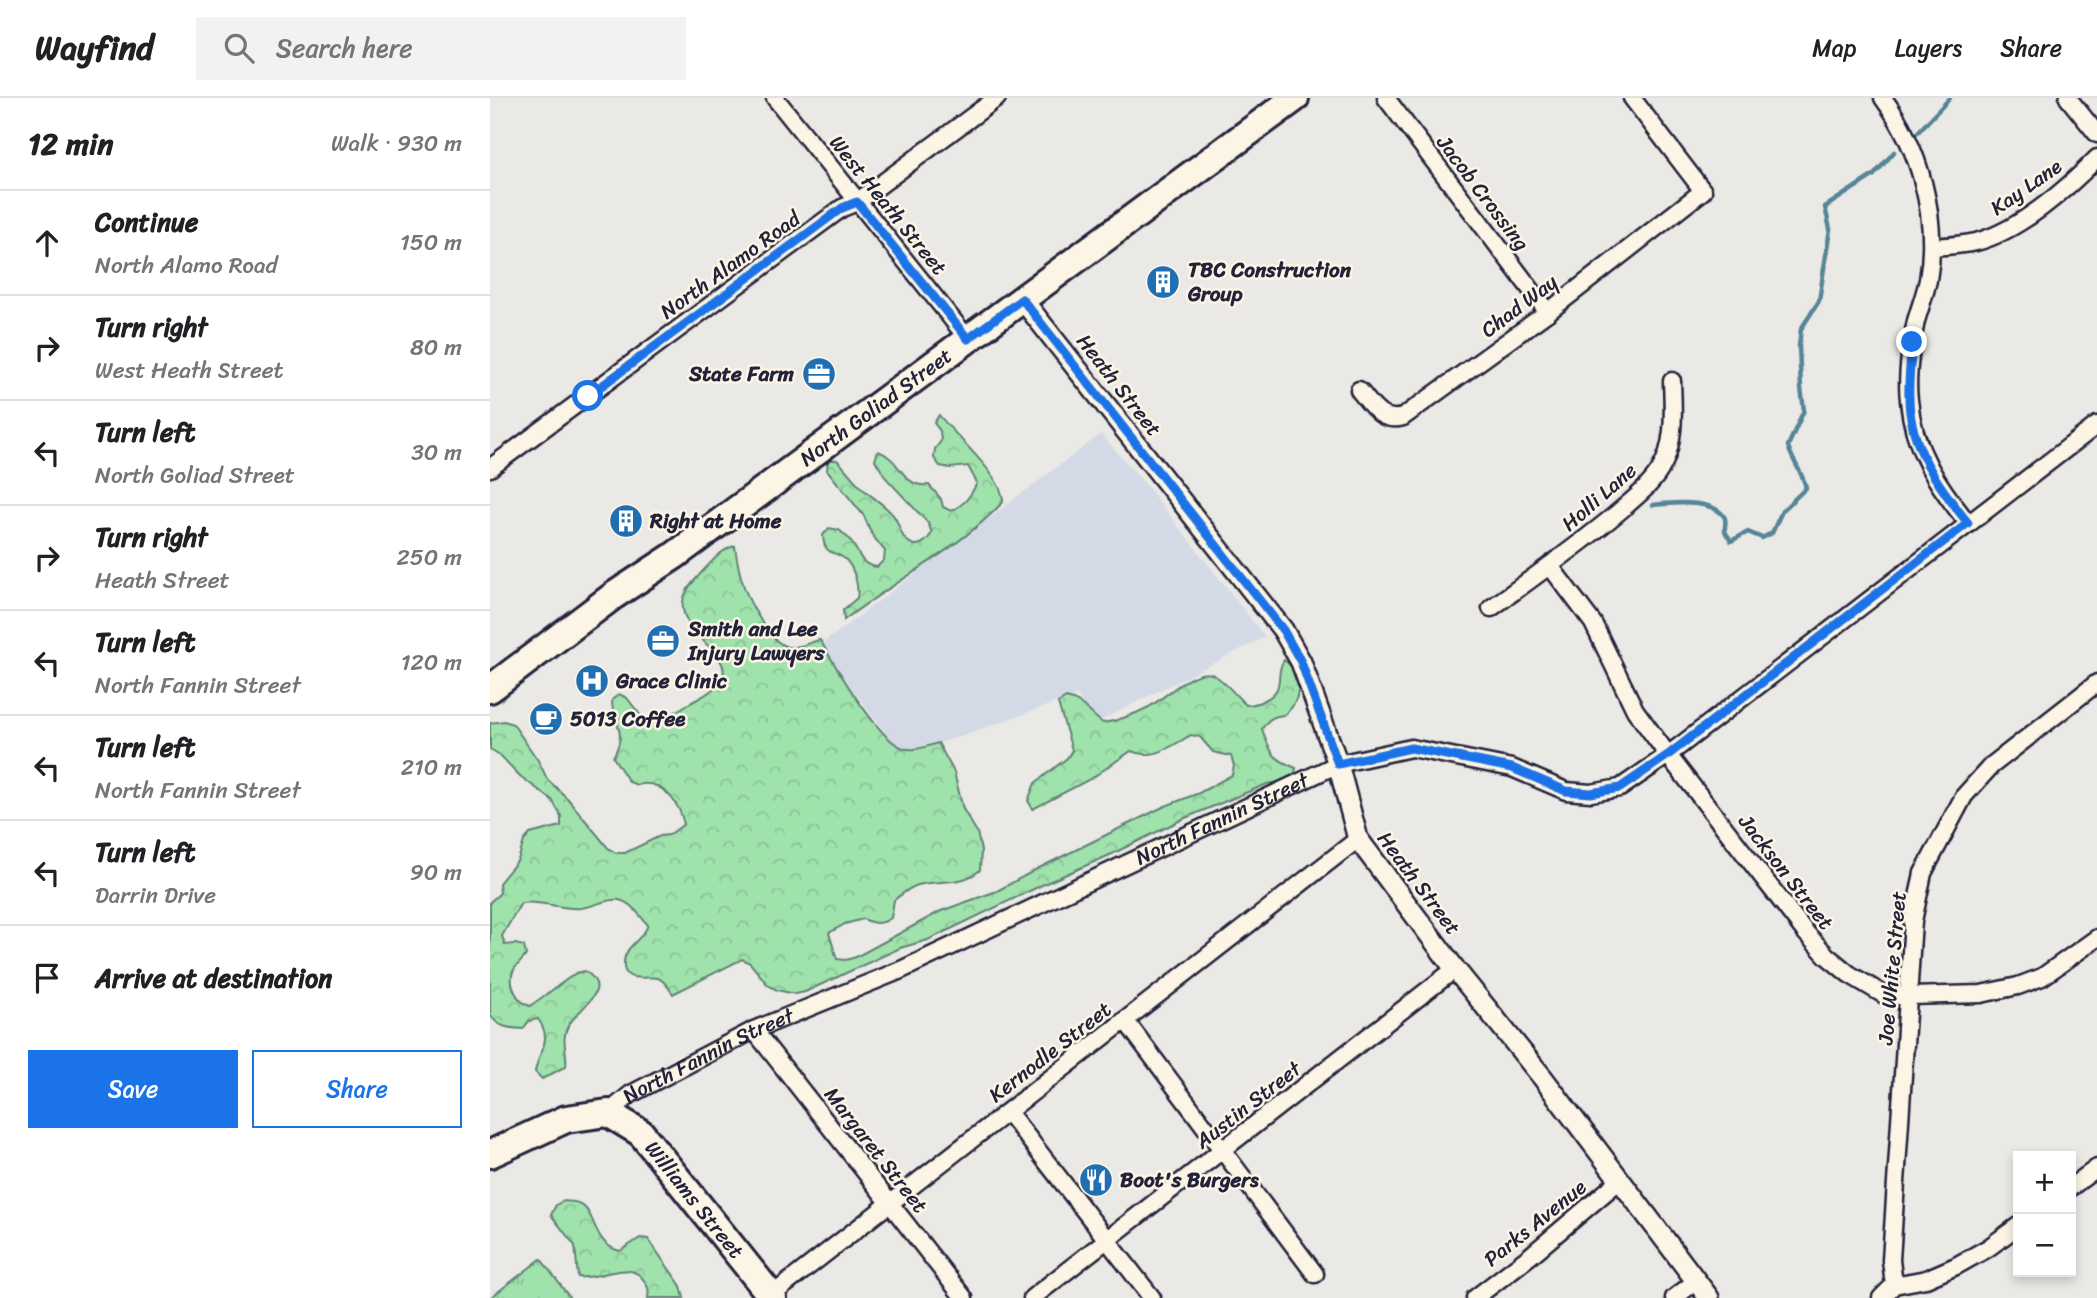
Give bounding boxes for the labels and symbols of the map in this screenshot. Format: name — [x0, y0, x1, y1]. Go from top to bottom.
street label: West Heath Street — [819, 126, 957, 284]
street label: Jacob Crossing — [1426, 126, 1540, 260]
street label: Kay Lane — [1982, 148, 2070, 226]
street label: North Alamo Road — [651, 199, 810, 329]
place label: TBC Construction Group — [1187, 251, 1352, 313]
building icon: TBC Construction Group — [1144, 263, 1182, 301]
street label: Chad Way — [1472, 264, 1566, 348]
street label: Heath Street — [1066, 325, 1172, 445]
route end — [1896, 326, 1927, 357]
street label: North Goliad Street — [791, 338, 961, 477]
place label: State Farm — [688, 355, 795, 393]
office icon: State Farm — [800, 355, 838, 393]
route start — [572, 380, 603, 411]
street label: Holli Lane — [1552, 453, 1646, 541]
building icon: Right at Home — [607, 502, 645, 540]
place label: Right at Home — [649, 502, 782, 540]
place label: Smith and Lee Injury Lawyers — [687, 610, 825, 672]
office icon: Smith and Lee Injury Lawyers — [644, 622, 682, 660]
hospital icon: Grace Clinic — [573, 662, 611, 700]
place label: Grace Clinic — [615, 662, 728, 700]
cafe icon: 5013 Coffee — [527, 700, 565, 738]
place label: 5013 Coffee — [570, 700, 686, 738]
street label: North Fannin Street — [1129, 761, 1316, 876]
street label: Jackson Street — [1728, 805, 1844, 939]
street label: Heath Street — [1367, 822, 1471, 944]
street label: Joe White Street — [1866, 890, 1918, 1047]
street label: Kernodle Street — [980, 991, 1120, 1113]
street label: North Fannin Street — [613, 996, 801, 1114]
street label: Austin Street — [1186, 1050, 1311, 1160]
street label: Margaret Street — [814, 1078, 938, 1222]
street label: Williams Street — [635, 1132, 754, 1267]
restaurant icon: Boot's Burgers — [1077, 1161, 1115, 1199]
place label: Boot's Burgers — [1120, 1161, 1259, 1199]
street label: Parks Avenue — [1475, 1169, 1595, 1277]

